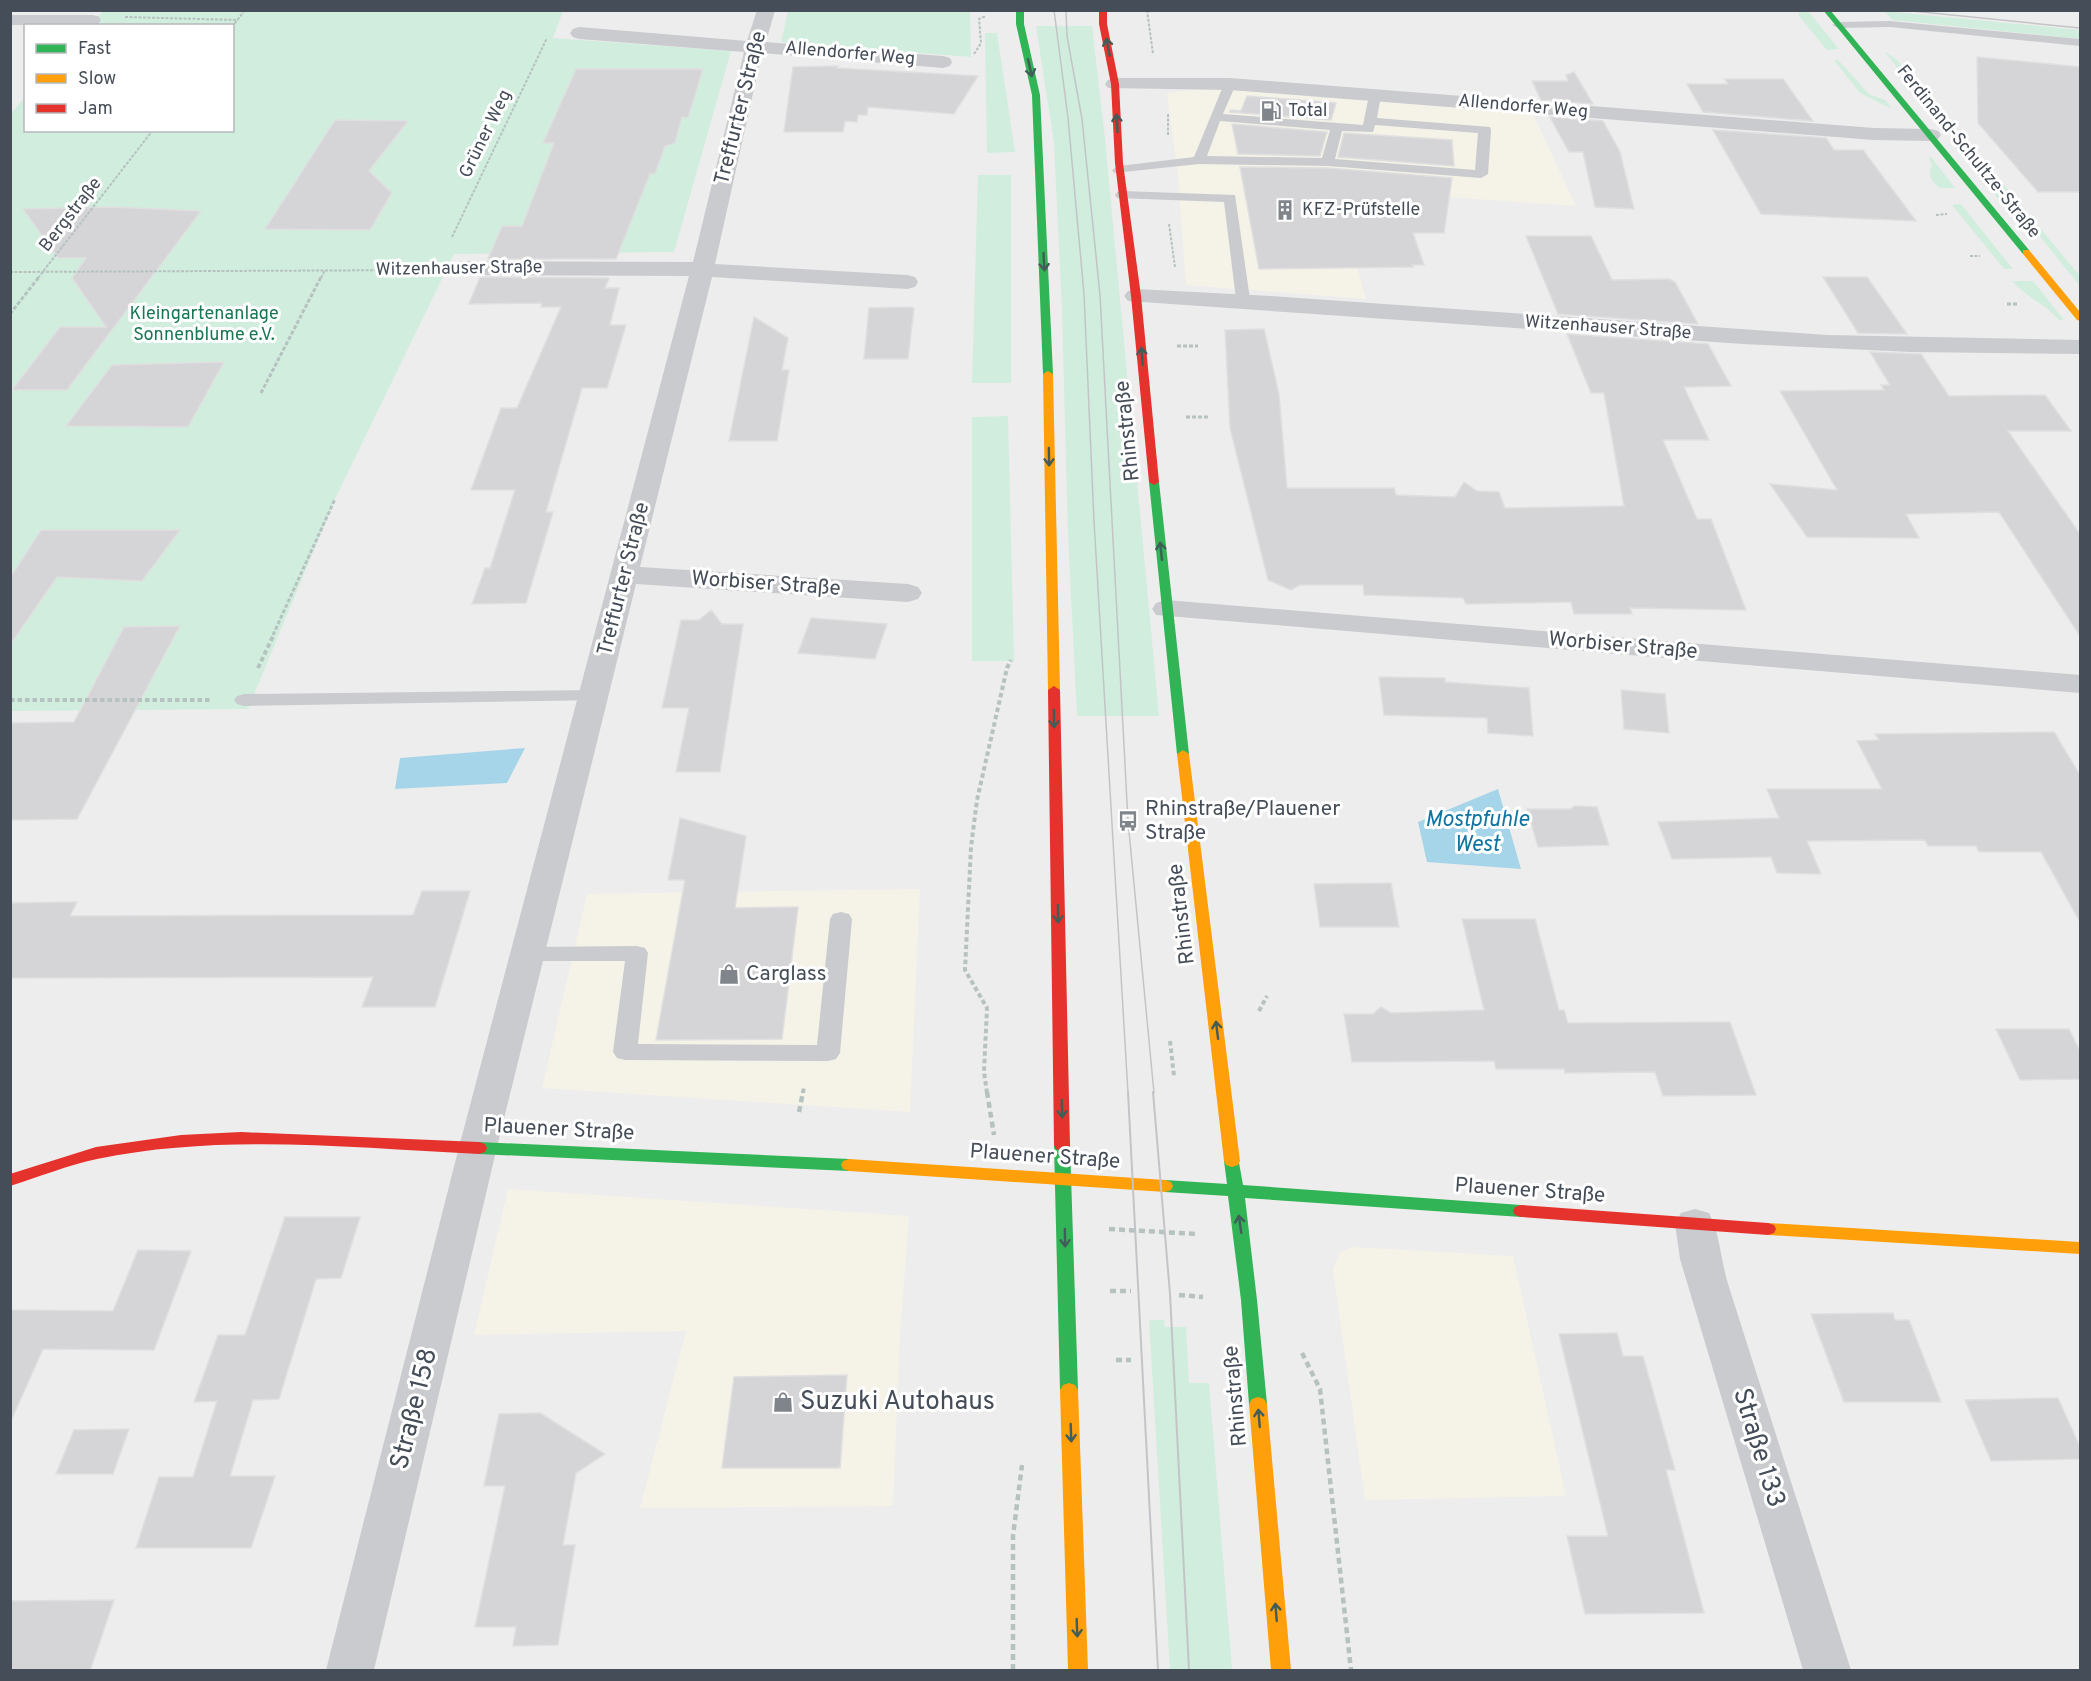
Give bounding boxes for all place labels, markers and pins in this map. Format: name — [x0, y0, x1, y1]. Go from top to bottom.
fuel station icon: Total — [1259, 99, 1283, 123]
place label: Total — [1288, 100, 1328, 123]
building icon: KFZ-Prüfstelle — [1273, 198, 1297, 222]
place label: KFZ-Prüfstelle — [1302, 199, 1420, 222]
place label: Rhinstraße/Plauener Straße — [1145, 796, 1340, 847]
bus stop icon: Rhinstraße/Plauener Straße — [1116, 809, 1140, 833]
place label: Carglass — [746, 961, 827, 988]
shop icon: Carglass — [717, 962, 741, 986]
place label: Suzuki Autohaus — [800, 1386, 995, 1419]
shop icon: Suzuki Autohaus — [771, 1390, 795, 1414]

